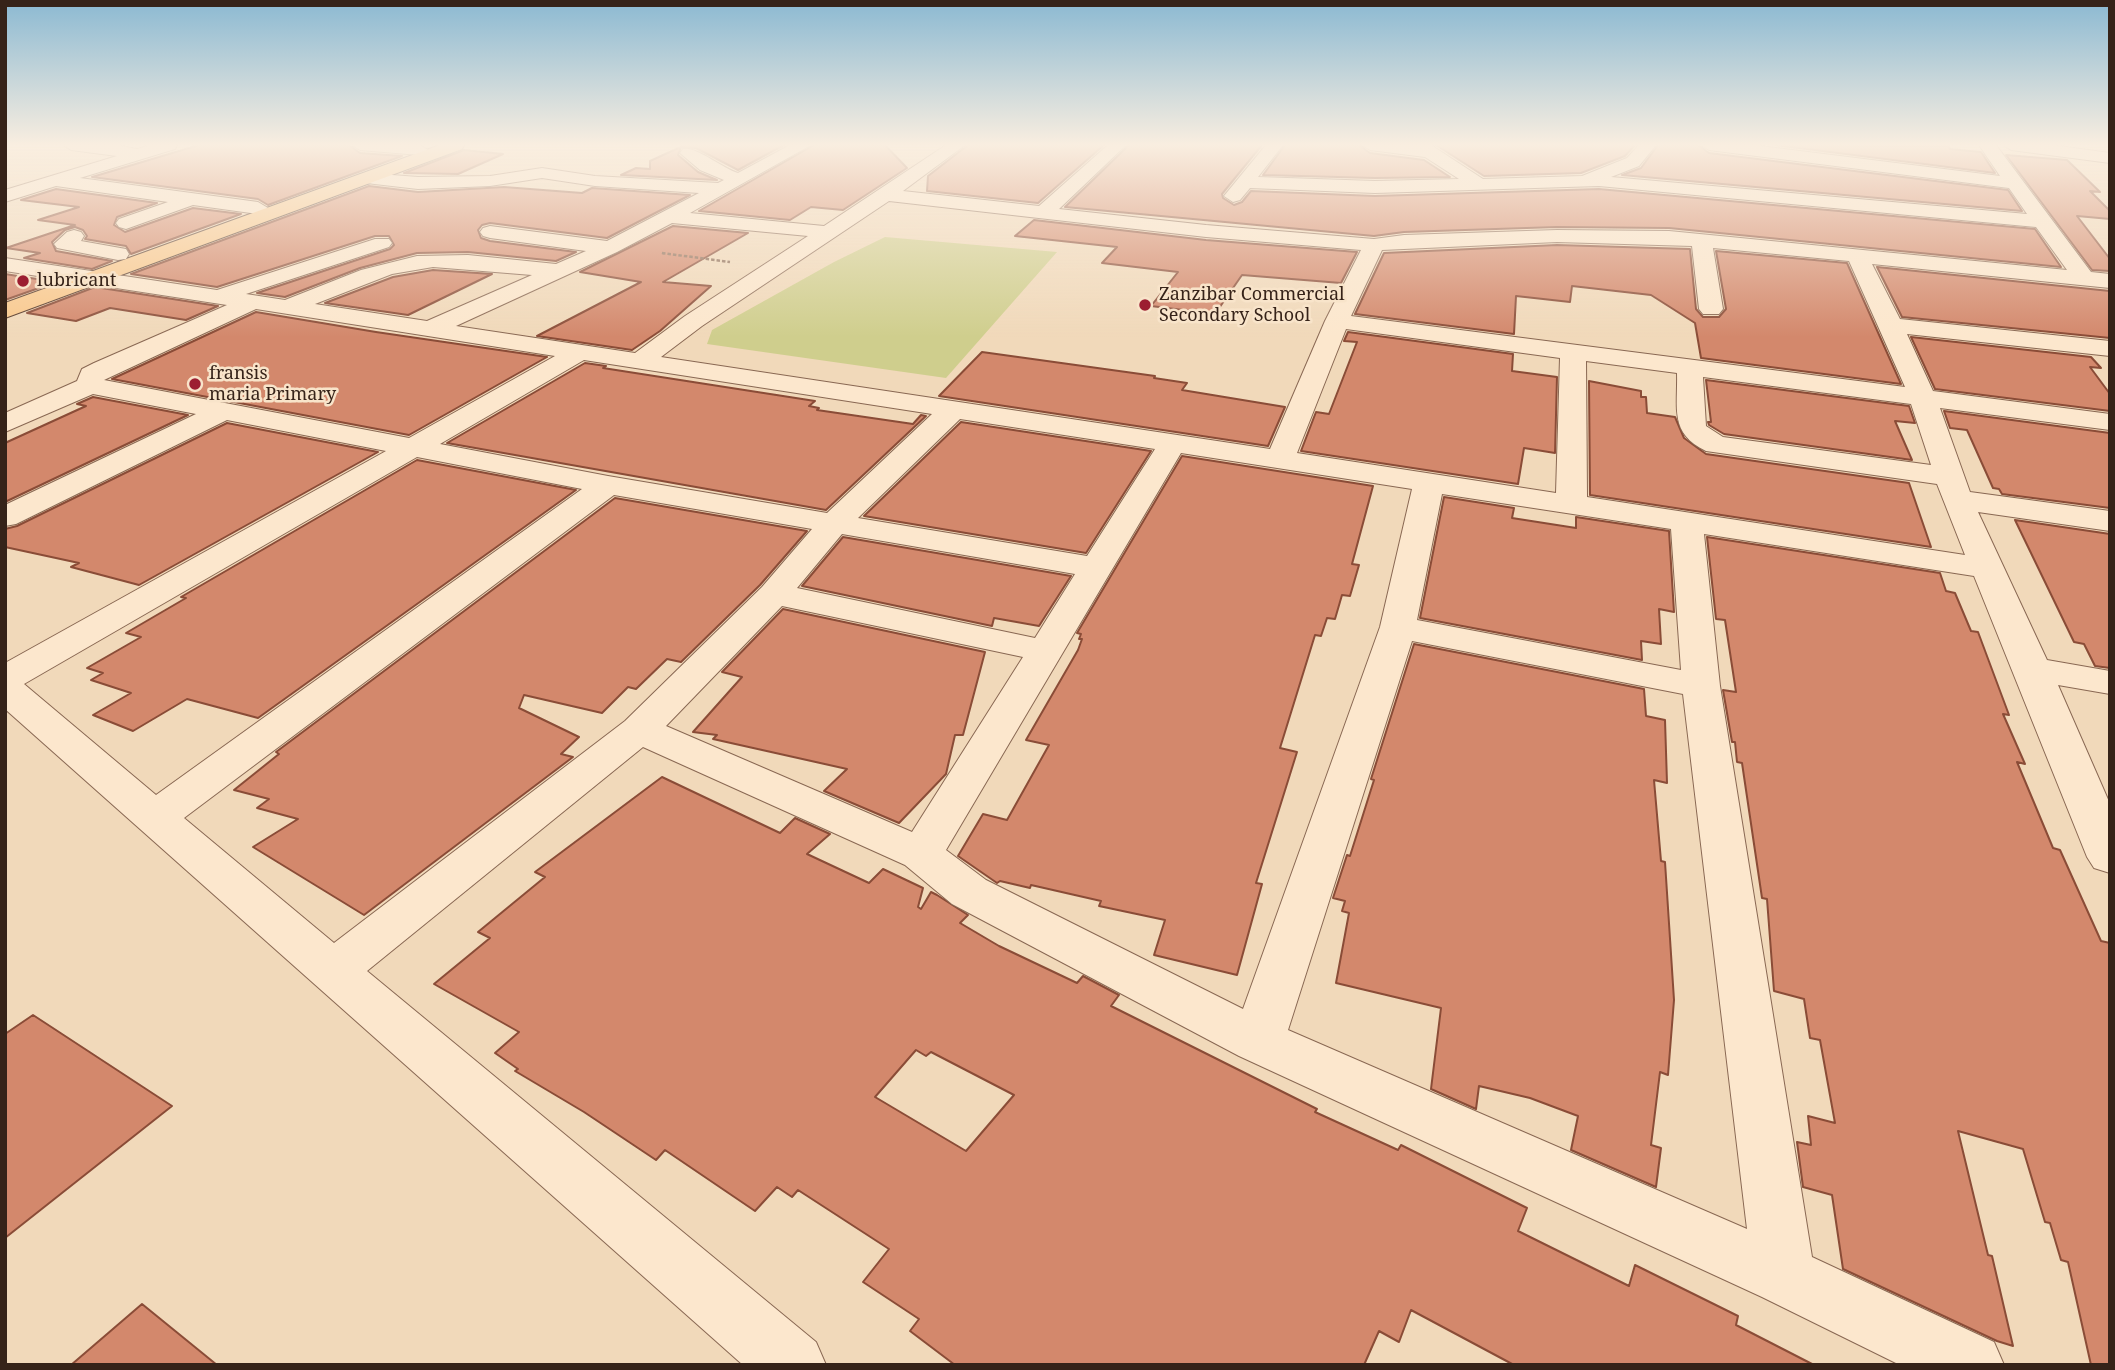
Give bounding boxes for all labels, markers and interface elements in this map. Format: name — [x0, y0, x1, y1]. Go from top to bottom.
place label: lubricant — [37, 270, 116, 292]
marker: lubricant — [15, 273, 31, 289]
place label: Zanzibar Commercial Secondary School — [1159, 284, 1345, 326]
marker: Zanzibar Commercial Secondary School — [1137, 297, 1153, 313]
place label: fransis maria Primary — [209, 363, 336, 406]
marker: fransis maria Primary — [187, 376, 203, 392]

